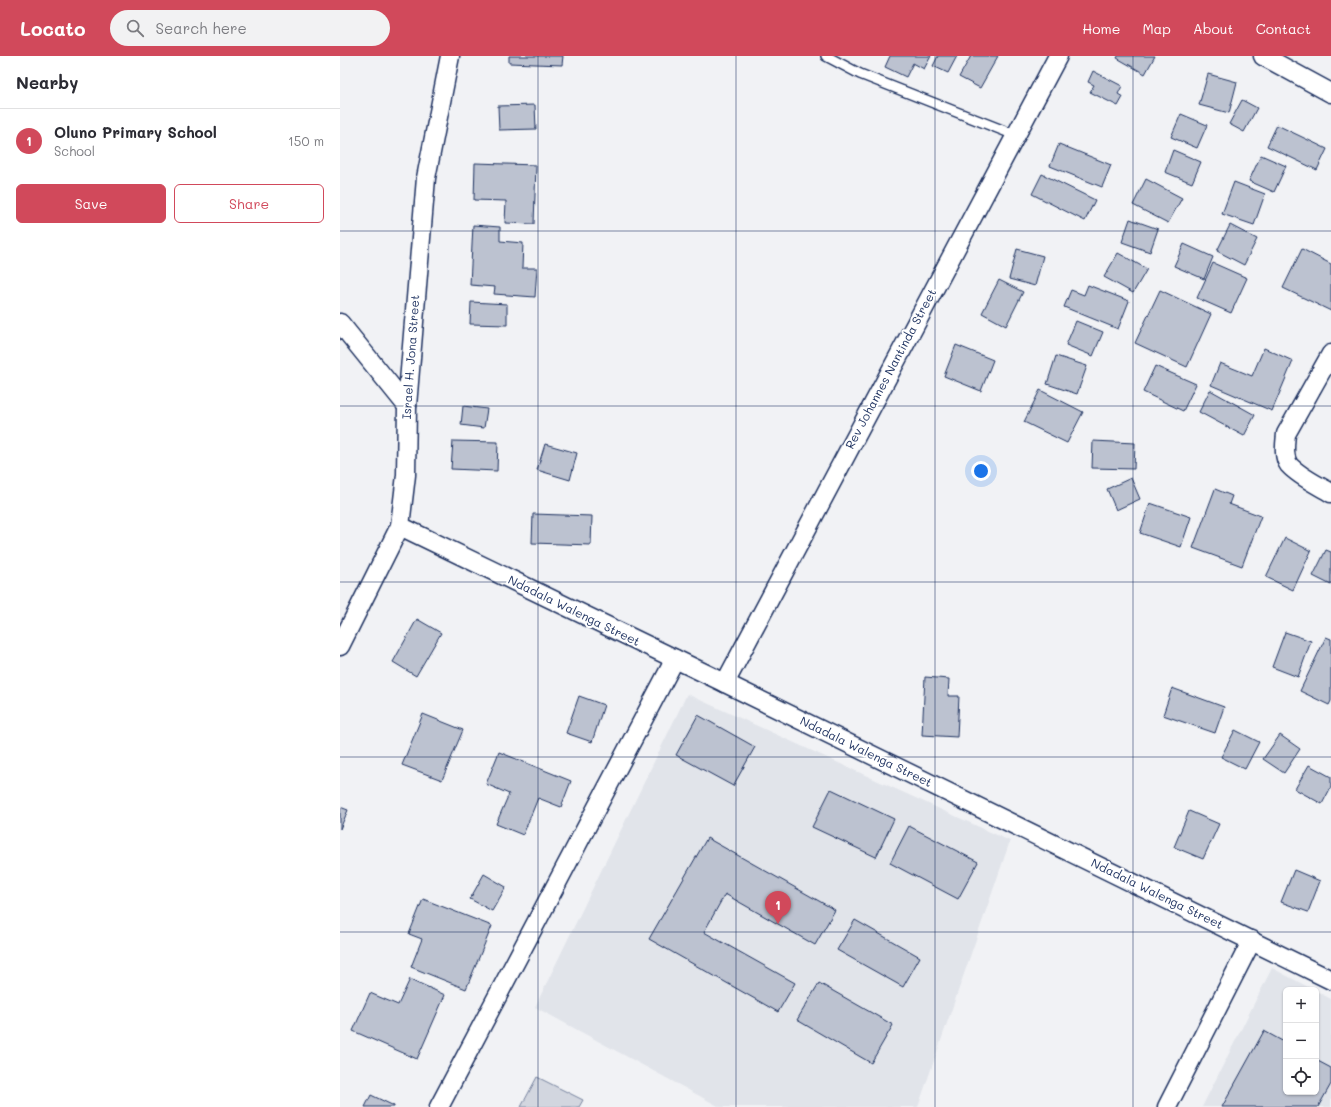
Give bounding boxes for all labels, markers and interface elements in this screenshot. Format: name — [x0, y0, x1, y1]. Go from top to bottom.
search box — [110, 10, 390, 46]
text: Locato — [20, 16, 86, 41]
icon: search — [124, 17, 146, 39]
text: Search here — [156, 18, 247, 38]
text: Home — [1082, 19, 1120, 38]
text: Map — [1142, 19, 1171, 38]
text: About — [1193, 19, 1234, 38]
text: Contact — [1256, 19, 1311, 38]
text: Nearby — [16, 71, 78, 93]
text: Oluno Primary School — [54, 122, 217, 142]
text: 1 — [26, 132, 32, 149]
text: 150 m — [288, 132, 324, 149]
text: School — [54, 142, 95, 159]
button: Save — [16, 184, 166, 223]
button: Share — [174, 184, 324, 223]
street label: Rev Johannes Nantinda Street — [841, 286, 939, 451]
street label: Israel H. Jona Street — [398, 294, 422, 420]
your location — [971, 461, 991, 481]
street label: Ndadala Walenga Street — [506, 571, 643, 649]
street label: Ndadala Walenga Street — [798, 712, 935, 790]
street label: Ndadala Walenga Street — [1089, 854, 1226, 932]
pin: 1 — [765, 891, 791, 924]
map controls — [1283, 987, 1319, 1095]
button: + — [1283, 987, 1319, 1023]
button: − — [1283, 1023, 1319, 1059]
button: locate — [1283, 1059, 1319, 1095]

